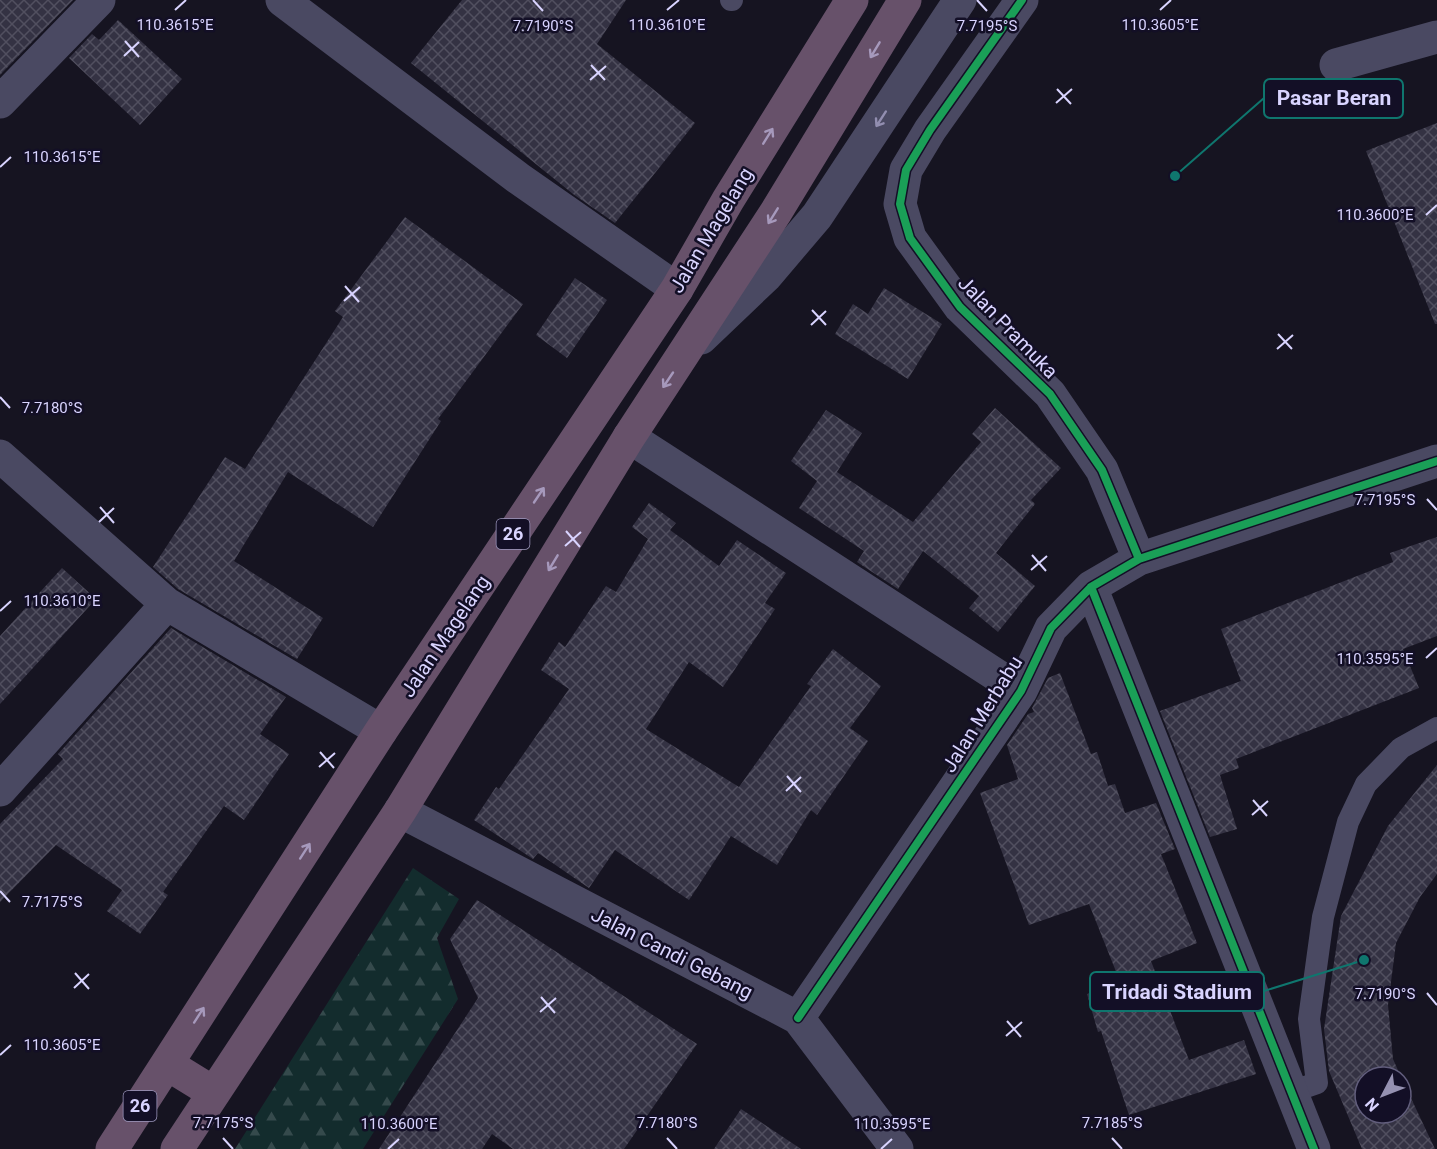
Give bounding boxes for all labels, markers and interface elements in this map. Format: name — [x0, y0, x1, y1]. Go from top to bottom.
text: 110.3615°E — [136, 16, 214, 34]
text: 110.3610°E — [628, 16, 706, 34]
text: 110.3605°E — [1121, 16, 1199, 34]
text: 7.7190°S — [513, 17, 573, 35]
text: 7.7195°S — [957, 17, 1017, 35]
one-way arrow — [868, 41, 880, 58]
callout: Pasar Beran — [1264, 79, 1403, 118]
text: Pasar Beran — [1277, 86, 1391, 110]
one-way arrow — [875, 110, 887, 127]
one-way arrow — [762, 128, 774, 145]
text: 110.3615°E — [23, 148, 101, 166]
street label: Jalan Magelang — [664, 163, 758, 297]
text: 110.3600°E — [1336, 206, 1414, 224]
one-way arrow — [767, 208, 780, 225]
street label: Jalan Pramuka — [953, 271, 1063, 383]
one-way arrow — [662, 372, 674, 388]
text: 7.7180°S — [22, 399, 82, 417]
one-way arrow — [533, 487, 545, 504]
text: 7.7195°S — [1355, 491, 1415, 509]
road number: 26 — [496, 519, 530, 549]
one-way arrow — [546, 554, 558, 571]
street label: Jalan Magelang — [395, 570, 495, 702]
text: 110.3610°E — [23, 592, 101, 610]
text: 110.3595°E — [1336, 650, 1414, 668]
street label: Jalan Merbabu — [937, 651, 1027, 777]
one-way arrow — [299, 843, 311, 860]
text: 7.7175°S — [22, 893, 82, 911]
street label: Jalan Candi Gebang — [587, 902, 757, 1004]
callout: Tridadi Stadium — [1090, 972, 1264, 1011]
text: Tridadi Stadium — [1102, 980, 1252, 1004]
text: 7.7190°S — [1355, 985, 1415, 1003]
one-way arrow — [193, 1007, 205, 1023]
text: 110.3605°E — [23, 1036, 101, 1054]
north arrow — [1353, 1065, 1413, 1125]
road number: 26 — [124, 1091, 156, 1121]
text: N — [1361, 1094, 1383, 1115]
text: 7.7175°S — [193, 1114, 253, 1132]
text: 7.7180°S — [637, 1114, 697, 1132]
text: 7.7185°S — [1082, 1114, 1142, 1132]
text: 110.3600°E — [360, 1115, 438, 1133]
text: 110.3595°E — [853, 1115, 931, 1133]

